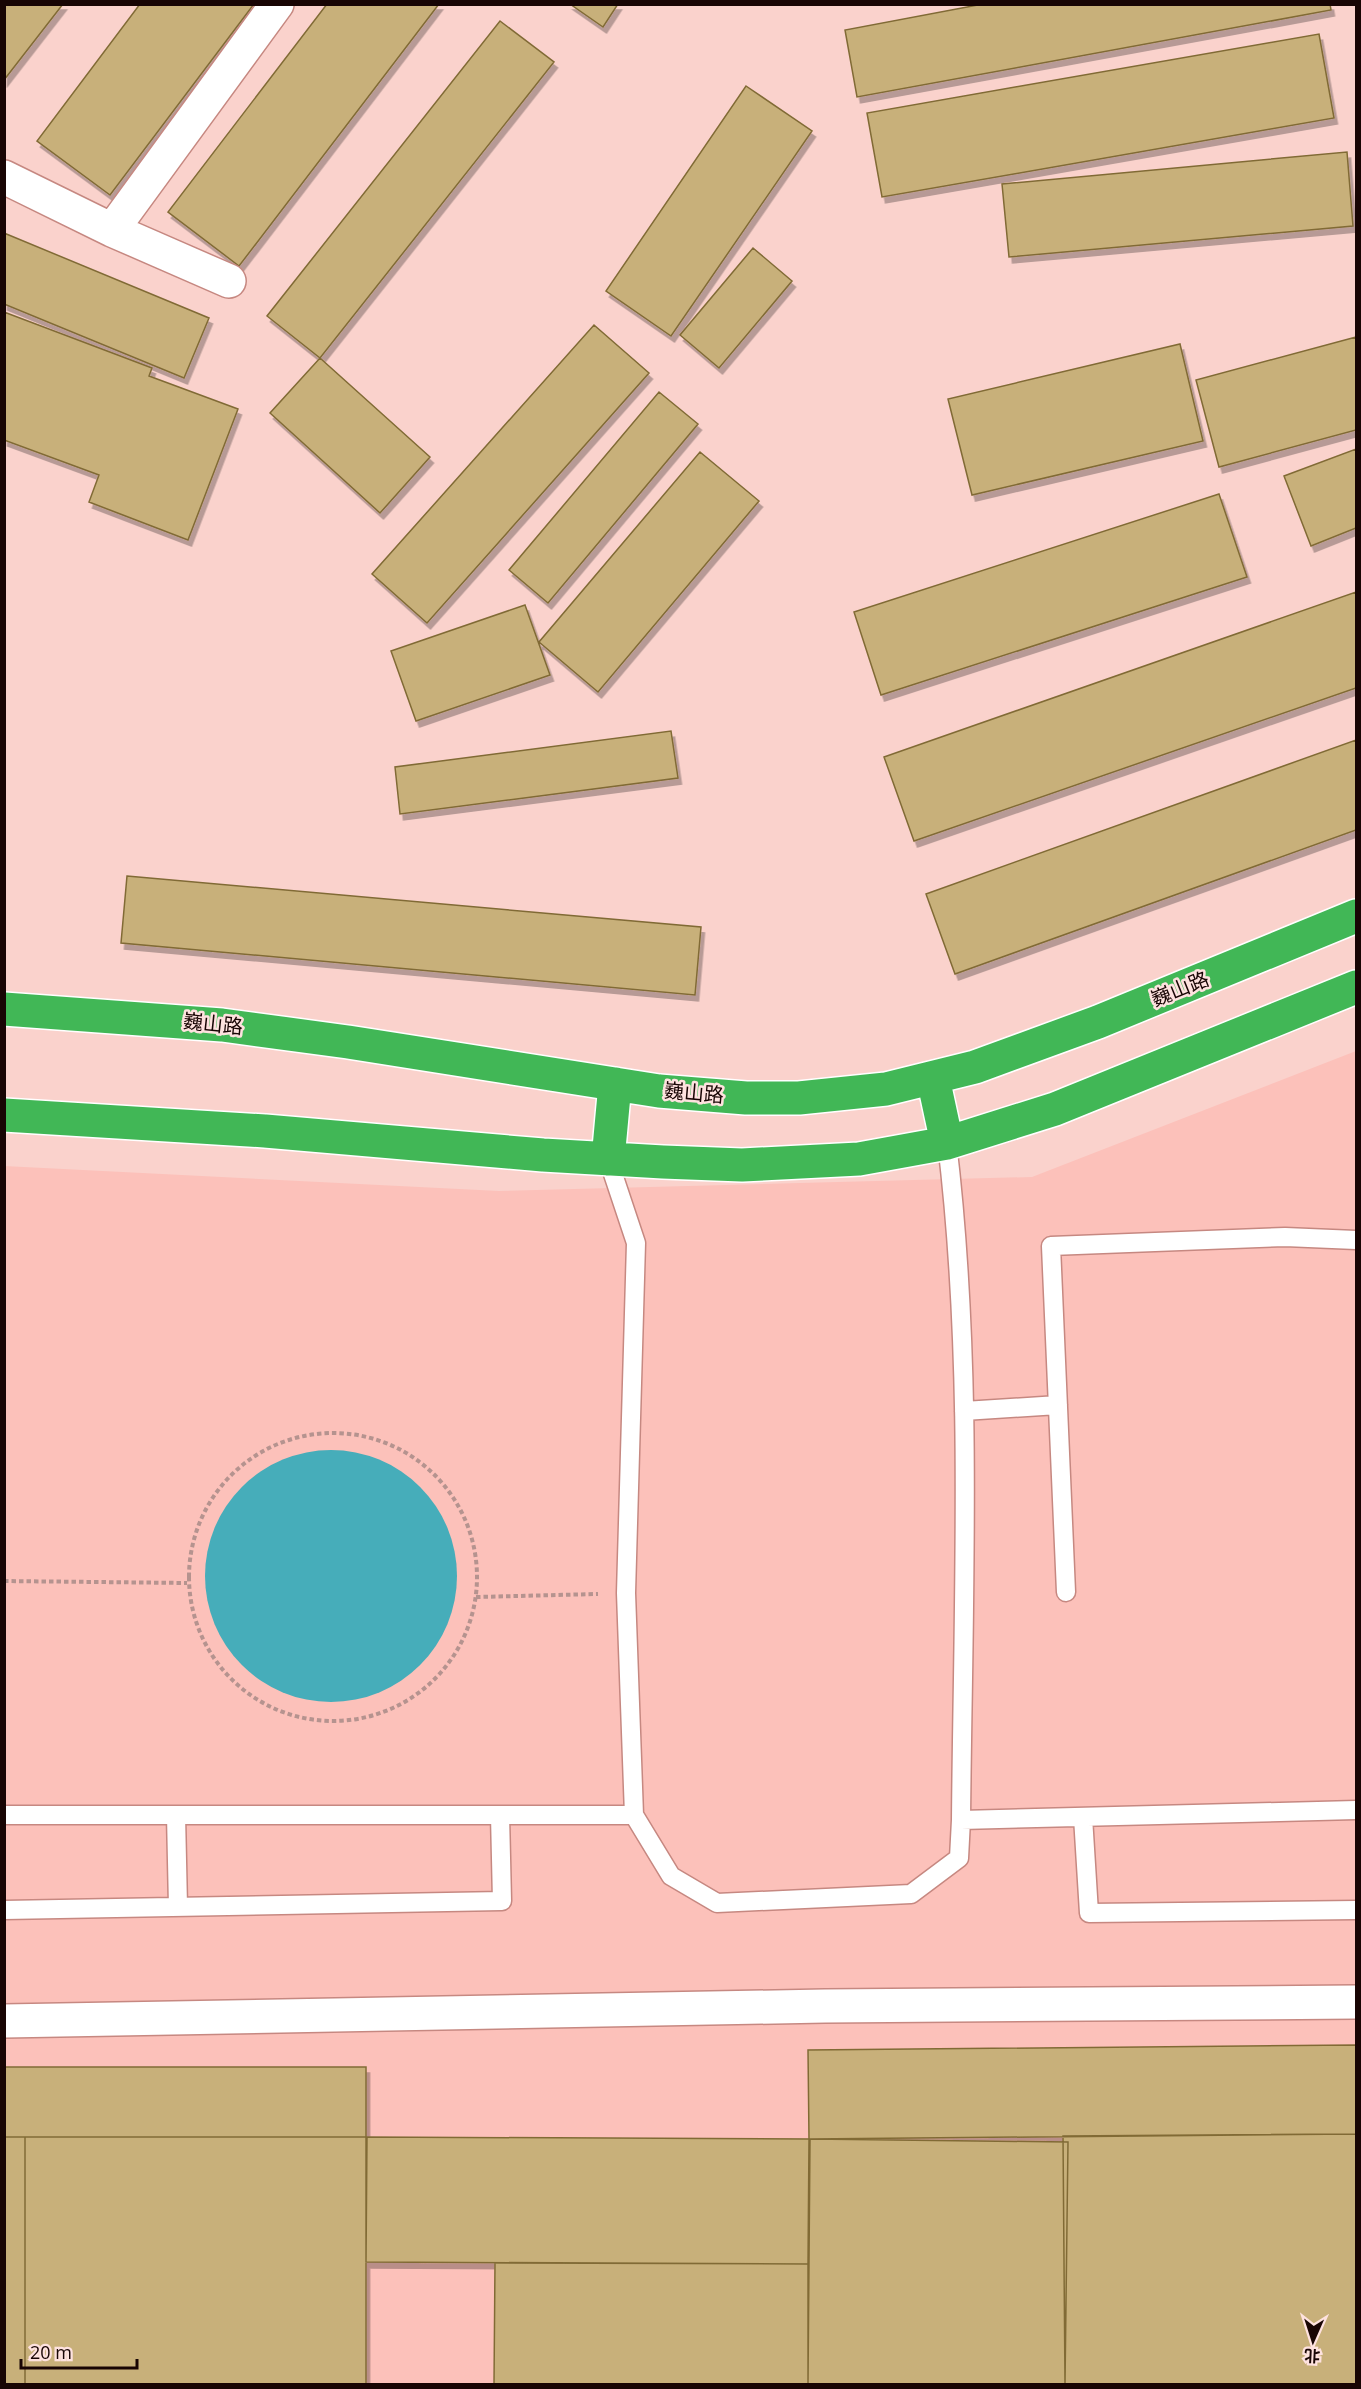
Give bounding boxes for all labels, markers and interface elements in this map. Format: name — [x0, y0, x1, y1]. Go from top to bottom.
street label: 巍山路 — [1147, 965, 1213, 1012]
street label: 巍山路 — [182, 1007, 244, 1040]
street label: 巍山路 — [663, 1076, 725, 1109]
north arrow — [1283, 2311, 1343, 2371]
scale bar — [21, 2332, 136, 2370]
text: 20 m — [30, 2340, 72, 2364]
text: 北 — [1304, 2345, 1321, 2367]

